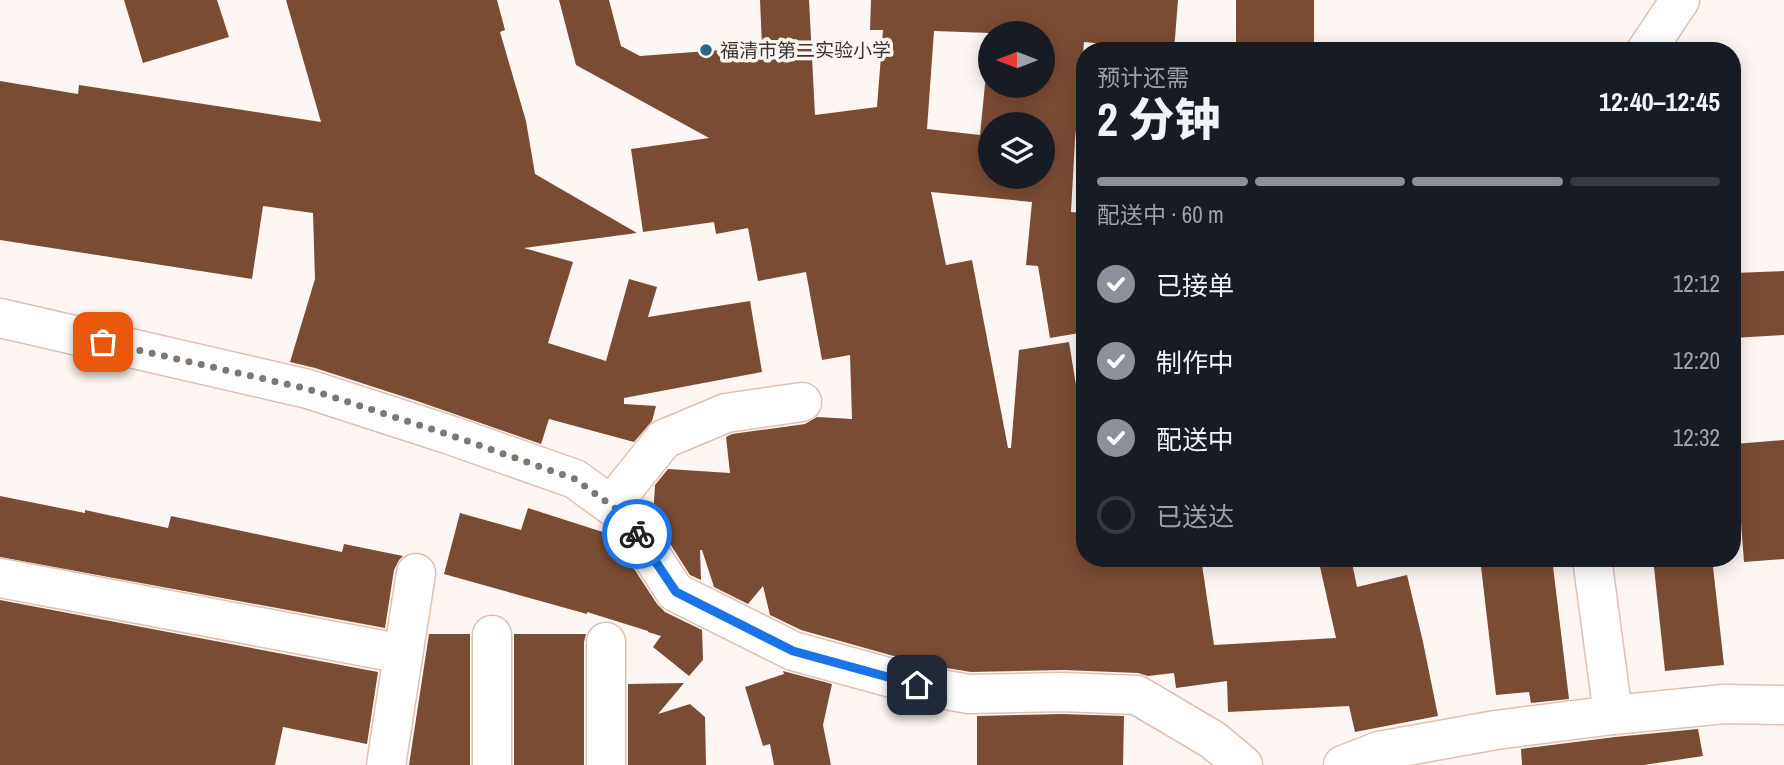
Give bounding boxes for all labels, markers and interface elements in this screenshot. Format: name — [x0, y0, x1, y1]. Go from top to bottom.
north arrow — [978, 21, 1055, 98]
map controls — [978, 21, 1055, 189]
place label: 福清市第二实验小学 — [720, 37, 891, 63]
marker: 福清市第二实验小学 — [698, 42, 714, 58]
text: 预计还需 — [1097, 62, 1189, 93]
text: 12:40–12:45 — [1599, 84, 1720, 119]
text: 2 分钟 — [1097, 88, 1220, 150]
button: layers — [978, 112, 1055, 189]
text: 配送中 · 60 m — [1097, 199, 1224, 230]
icon: check — [1097, 265, 1135, 303]
text: 已接单 — [1156, 268, 1234, 303]
text: 12:12 — [1673, 268, 1720, 299]
pin — [73, 312, 133, 372]
icon: bag — [84, 323, 122, 361]
icon: check — [1097, 342, 1135, 380]
text: 制作中 — [1156, 345, 1234, 380]
text: 12:20 — [1673, 345, 1720, 376]
icon: check — [1097, 419, 1135, 457]
text: 配送中 — [1156, 422, 1234, 457]
text: 12:32 — [1673, 422, 1720, 453]
courier — [602, 499, 672, 569]
text: 已送达 — [1156, 499, 1234, 534]
icon: bike — [618, 515, 656, 553]
pin — [887, 655, 947, 715]
icon: home — [898, 666, 936, 704]

